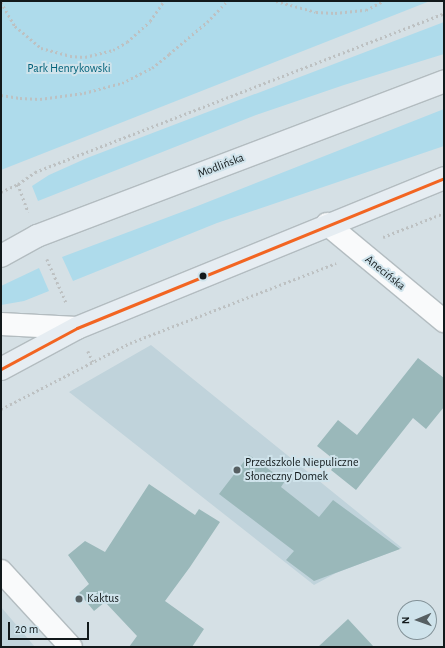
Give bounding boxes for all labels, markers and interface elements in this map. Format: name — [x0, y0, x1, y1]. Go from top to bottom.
park label: Park Henrykowski — [27, 62, 111, 76]
street label: Modlińska — [196, 151, 246, 181]
street label: Anecińska — [362, 252, 408, 294]
unlabelled marker — [198, 271, 208, 281]
place label: Przedszkole Niepuliczne Słoneczny Domek — [245, 456, 359, 484]
marker: Przedszkole Niepuliczne Słoneczny Domek — [232, 465, 242, 475]
place label: Kaktus — [87, 592, 119, 606]
marker: Kaktus — [74, 594, 84, 604]
north arrow — [397, 600, 437, 640]
scale bar — [10, 614, 91, 640]
text: N — [400, 616, 411, 624]
text: 20 m — [15, 623, 38, 635]

